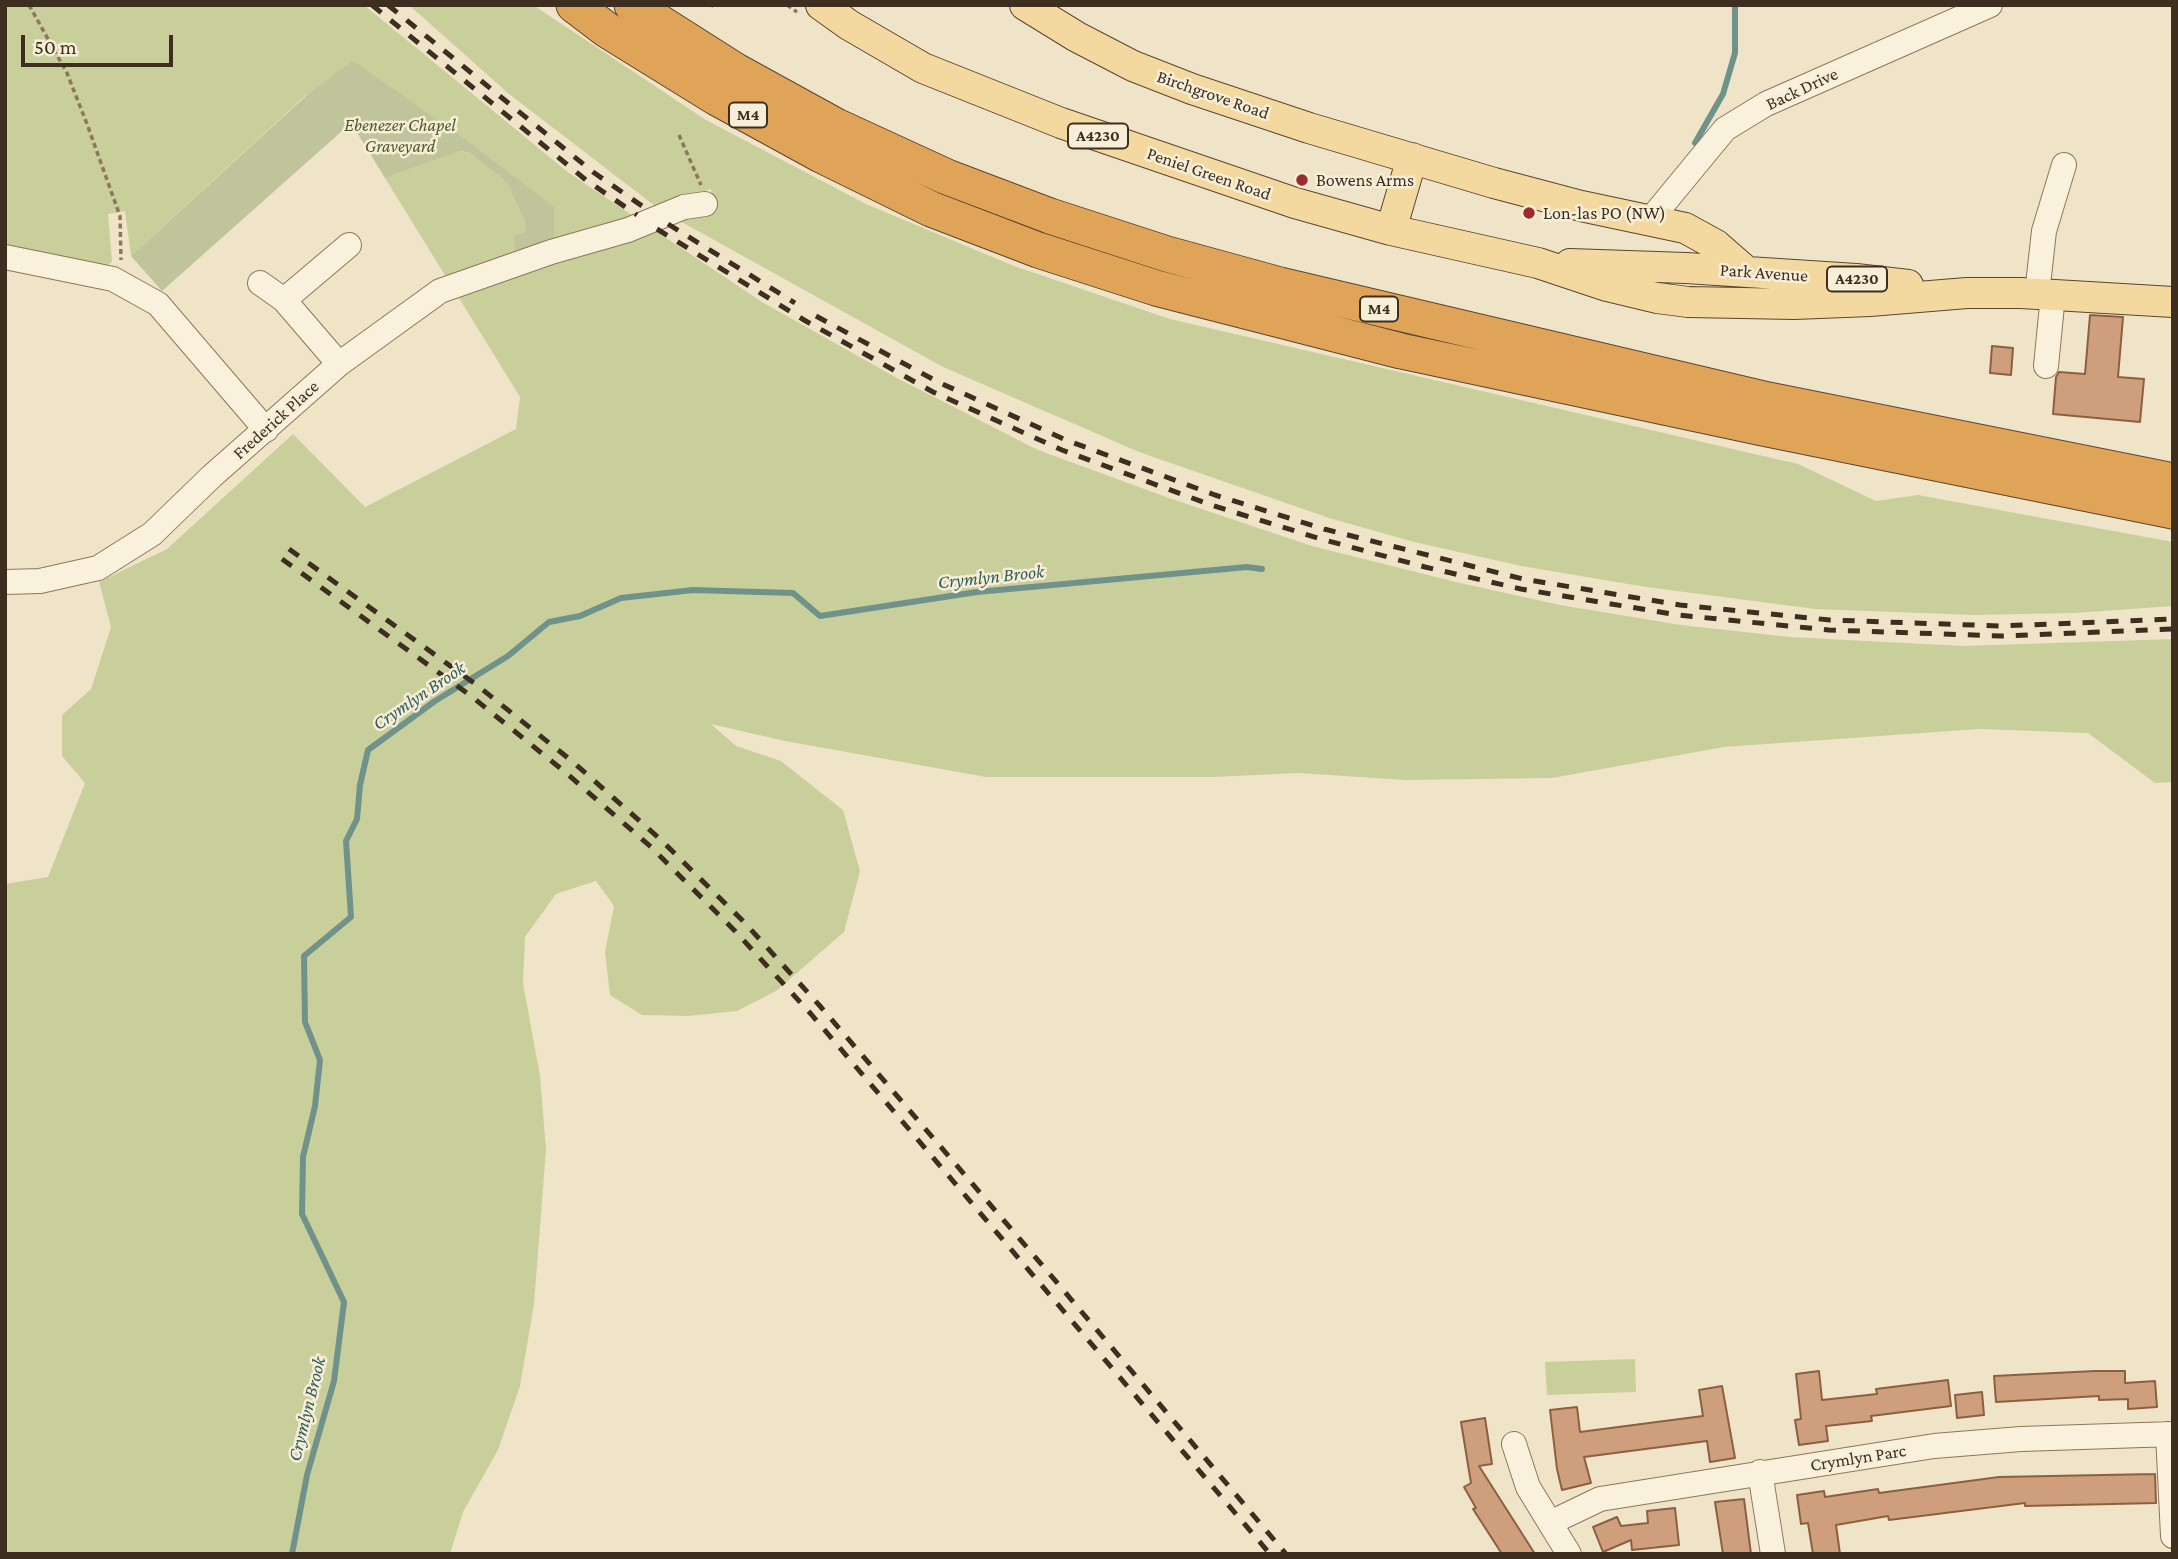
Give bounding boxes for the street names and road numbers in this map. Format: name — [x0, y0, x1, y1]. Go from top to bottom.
street label: Back Drive — [1763, 63, 1841, 115]
street label: Birchgrove Road — [1154, 66, 1272, 124]
road number: M4 — [729, 102, 767, 127]
road number: A4230 — [1068, 124, 1128, 148]
street label: Peniel Green Road — [1144, 143, 1274, 205]
street label: Park Avenue — [1719, 259, 1809, 287]
road number: A4230 — [1827, 266, 1887, 292]
road number: M4 — [1360, 296, 1398, 322]
street label: Frederick Place — [229, 376, 323, 464]
street label: Crymlyn Parc — [1809, 1440, 1907, 1476]

